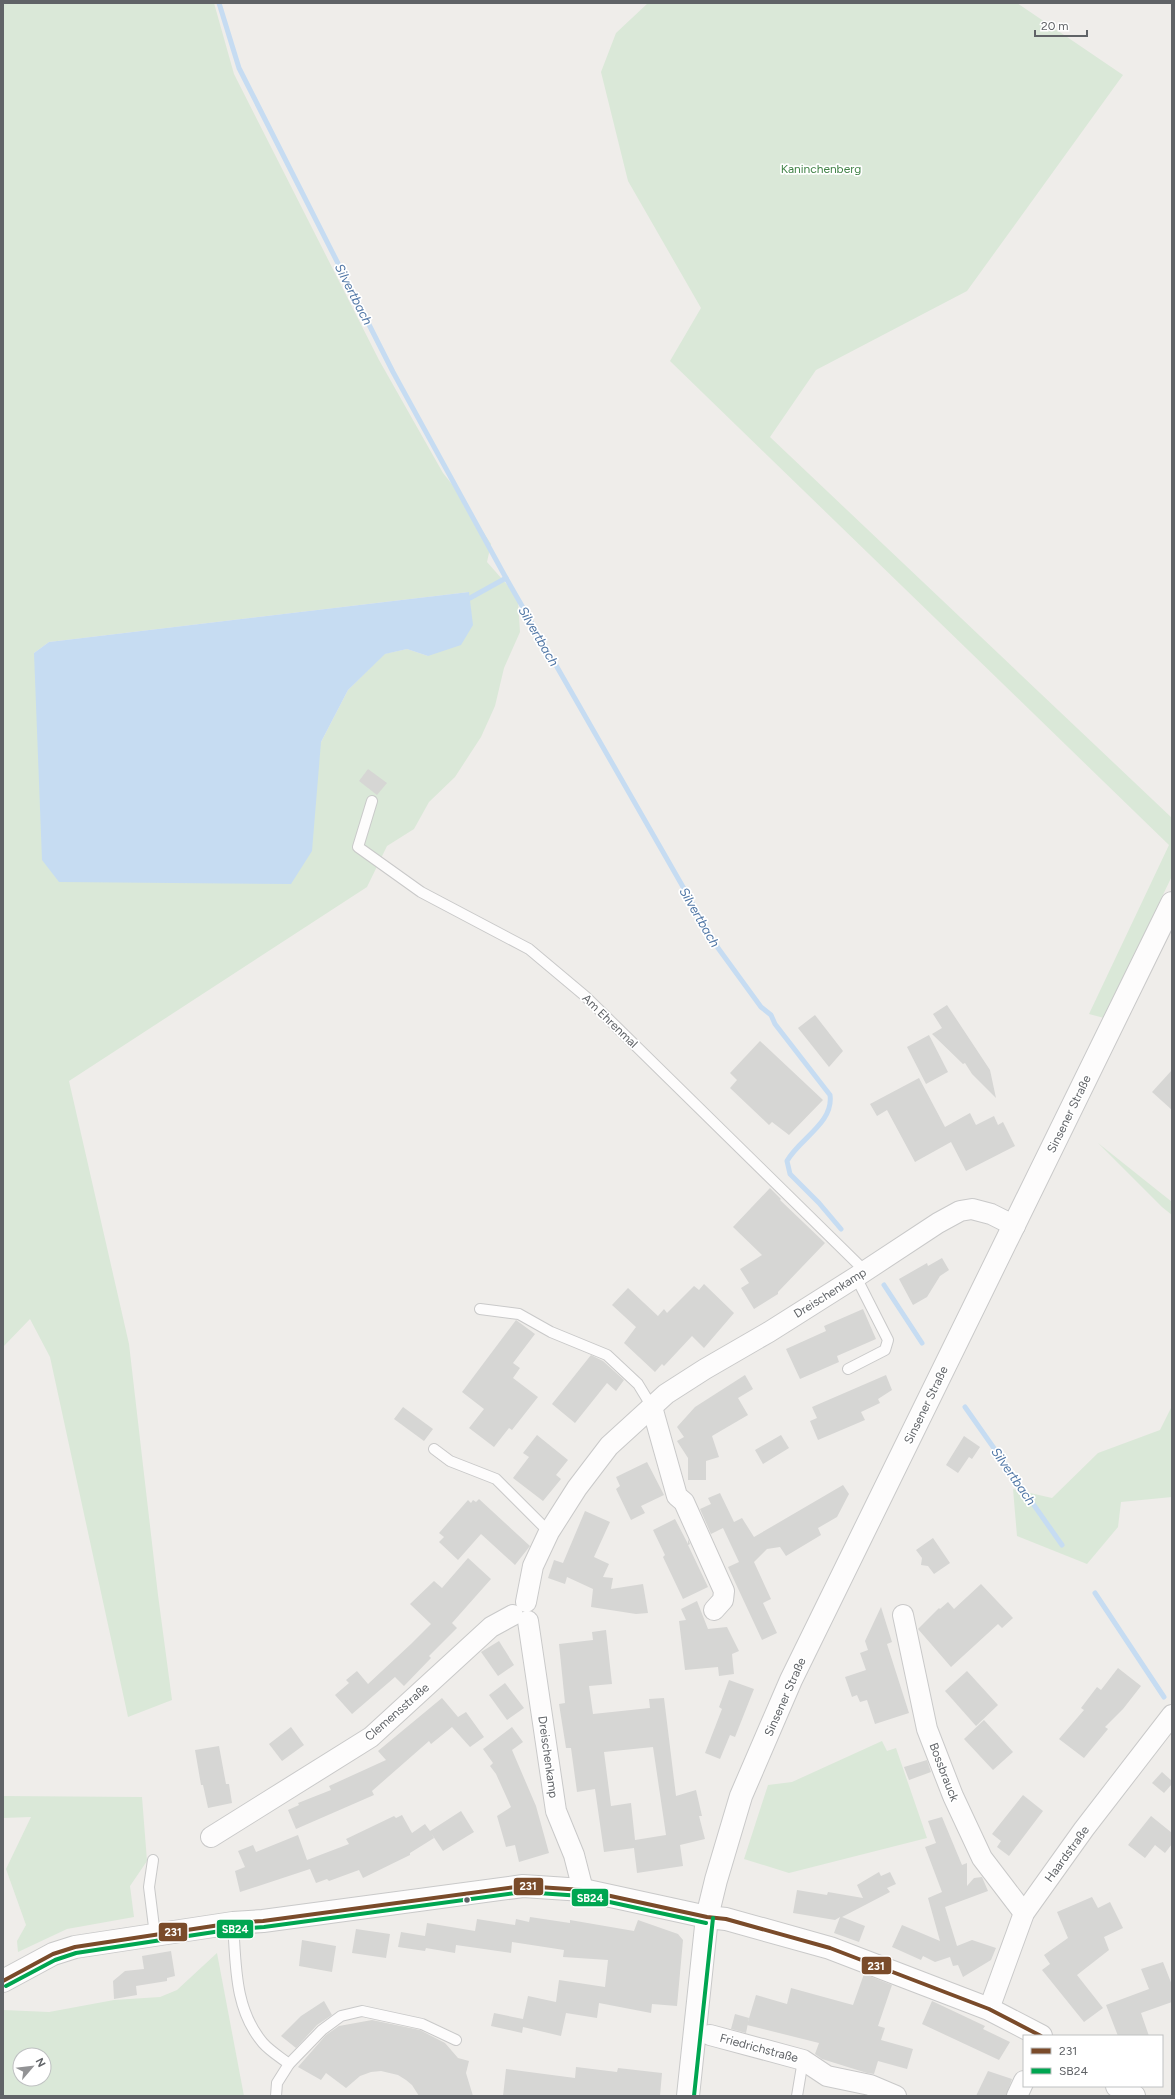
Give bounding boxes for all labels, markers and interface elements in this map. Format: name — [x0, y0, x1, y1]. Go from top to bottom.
scale bar — [1035, 12, 1087, 38]
text: 20 m — [1041, 19, 1069, 33]
park label: Kaninchenberg — [781, 162, 861, 176]
water label: Silvertbach — [332, 261, 375, 327]
water label: Silvertbach — [515, 604, 562, 669]
water label: Silvertbach — [676, 885, 723, 950]
street label: Am Ehrenmal — [579, 991, 641, 1051]
street label: Sinsener Straße — [1044, 1072, 1094, 1155]
street label: Dreischenkamp — [791, 1265, 869, 1321]
street label: Sinsener Straße — [901, 1363, 951, 1446]
water label: Silvertbach — [988, 1445, 1039, 1508]
street label: Sinsener Straße — [761, 1655, 809, 1739]
street label: Clemensstraße — [362, 1680, 432, 1744]
street label: Dreischenkamp — [535, 1715, 561, 1799]
street label: Bossbrauck — [926, 1741, 962, 1803]
street label: Haardstraße — [1042, 1823, 1092, 1885]
line badge: 231 — [513, 1877, 544, 1896]
text: 231 — [519, 1880, 537, 1893]
line badge: SB24 — [571, 1888, 609, 1907]
text: SB24 — [577, 1892, 603, 1905]
unlabelled marker — [462, 1895, 472, 1905]
line badge: SB24 — [216, 1919, 254, 1939]
line badge: 231 — [158, 1922, 188, 1942]
text: SB24 — [222, 1923, 248, 1936]
text: 231 — [164, 1926, 182, 1939]
line badge: 231 — [861, 1956, 892, 1975]
text: 231 — [867, 1960, 885, 1973]
street label: Friedrichstraße — [718, 2031, 800, 2065]
legend — [1023, 2035, 1163, 2087]
text: 231 — [1059, 2044, 1077, 2058]
north arrow — [12, 2047, 52, 2087]
text: N — [33, 2056, 48, 2069]
text: SB24 — [1059, 2064, 1088, 2078]

